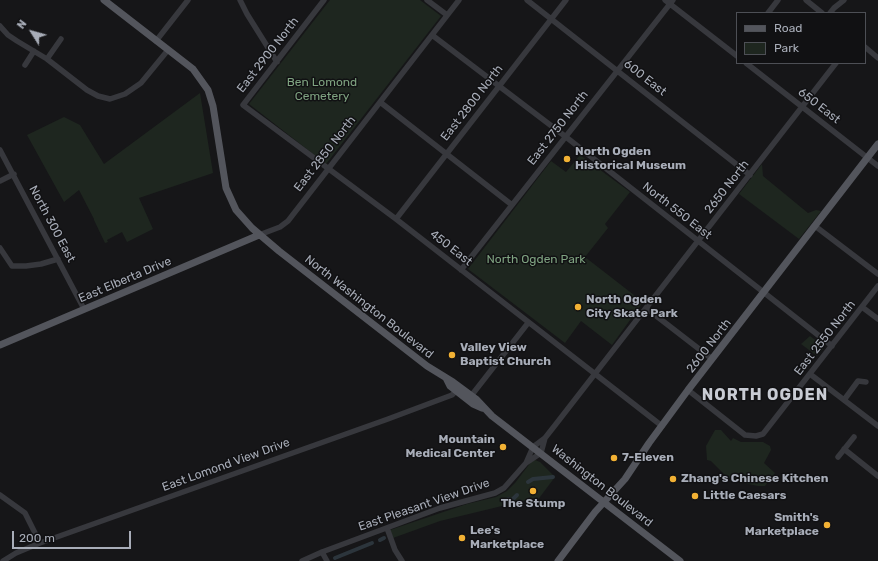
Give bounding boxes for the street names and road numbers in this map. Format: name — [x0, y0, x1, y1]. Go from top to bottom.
street label: East 2900 North — [234, 14, 302, 96]
street label: 600 East — [621, 57, 669, 99]
street label: East 2800 North — [438, 62, 506, 144]
street label: 650 East — [795, 85, 843, 127]
street label: East 2750 North — [525, 88, 591, 168]
street label: East 2850 North — [291, 113, 359, 195]
street label: 2650 North — [702, 157, 752, 217]
street label: North 550 East — [639, 179, 715, 243]
street label: North 300 East — [26, 183, 78, 265]
street label: 450 East — [427, 227, 475, 269]
street label: North Washington Boulevard — [302, 252, 436, 362]
street label: East Elberta Drive — [76, 254, 174, 306]
street label: East 2550 North — [791, 298, 859, 378]
street label: 2600 North — [684, 316, 734, 376]
street label: East Lomond View Drive — [160, 435, 292, 495]
street label: Washington Boulevard — [548, 442, 656, 530]
street label: East Pleasant View Drive — [356, 476, 492, 534]

